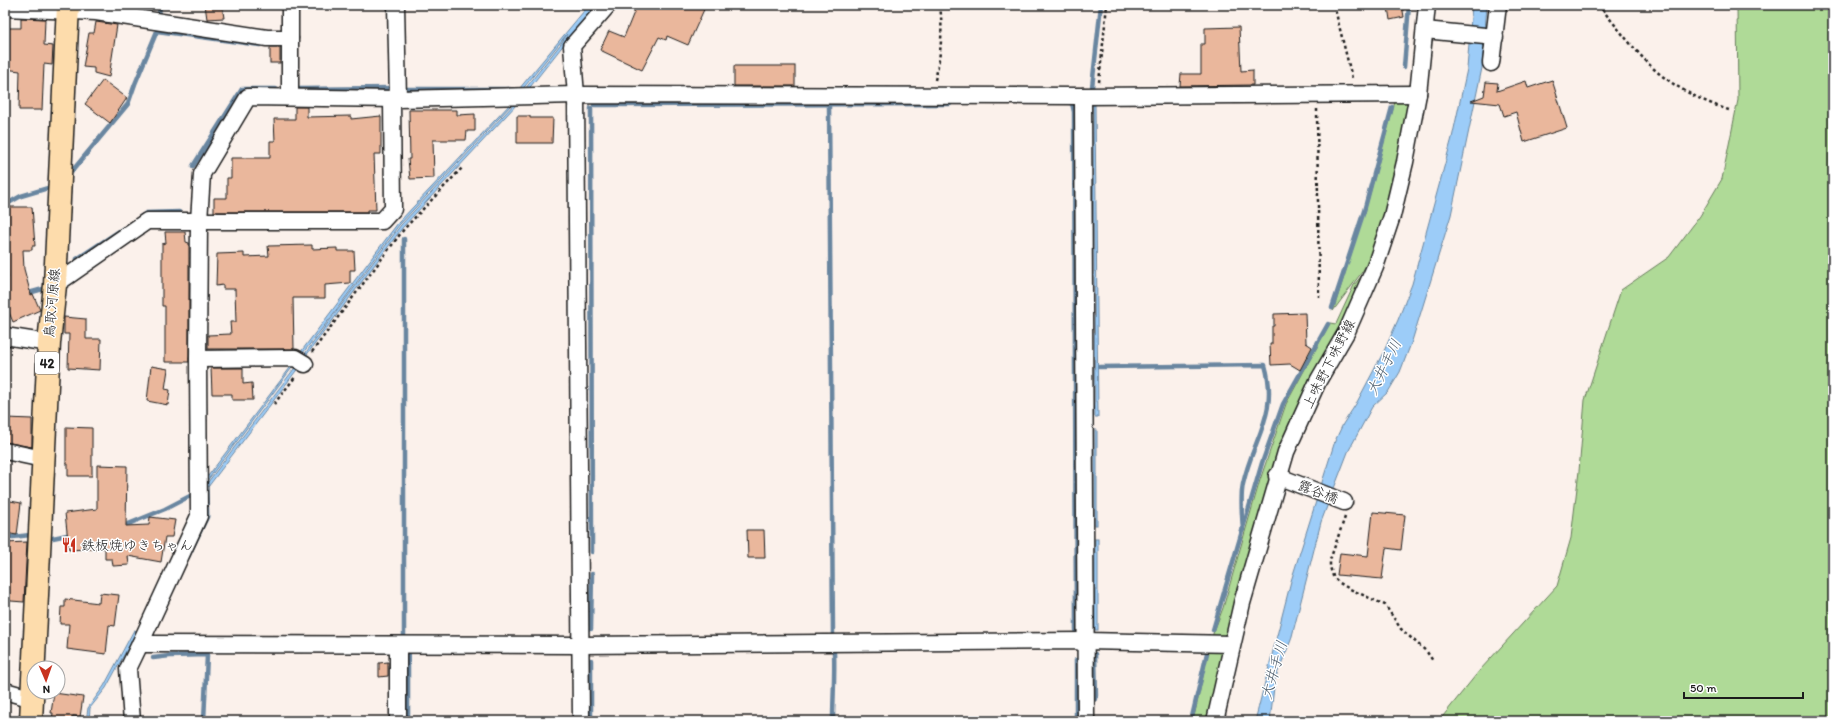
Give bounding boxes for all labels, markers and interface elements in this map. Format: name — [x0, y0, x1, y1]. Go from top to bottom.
street label: 鳥取河原線 — [40, 267, 64, 339]
street label: 上味野下味野線 — [1299, 316, 1359, 412]
water label: 大井手川 — [1363, 336, 1405, 398]
road number: 42 — [35, 352, 59, 374]
street label: 露谷橋 — [1295, 477, 1341, 507]
restaurant icon: 鉄板焼ゆきちゃん — [60, 536, 78, 554]
place label: 鉄板焼ゆきちゃん — [81, 537, 193, 554]
water label: 大井手川 — [1257, 639, 1291, 701]
north arrow — [26, 660, 66, 700]
scale bar — [1684, 674, 1803, 700]
text: 50 m — [1690, 681, 1716, 695]
text: N — [42, 683, 50, 696]

